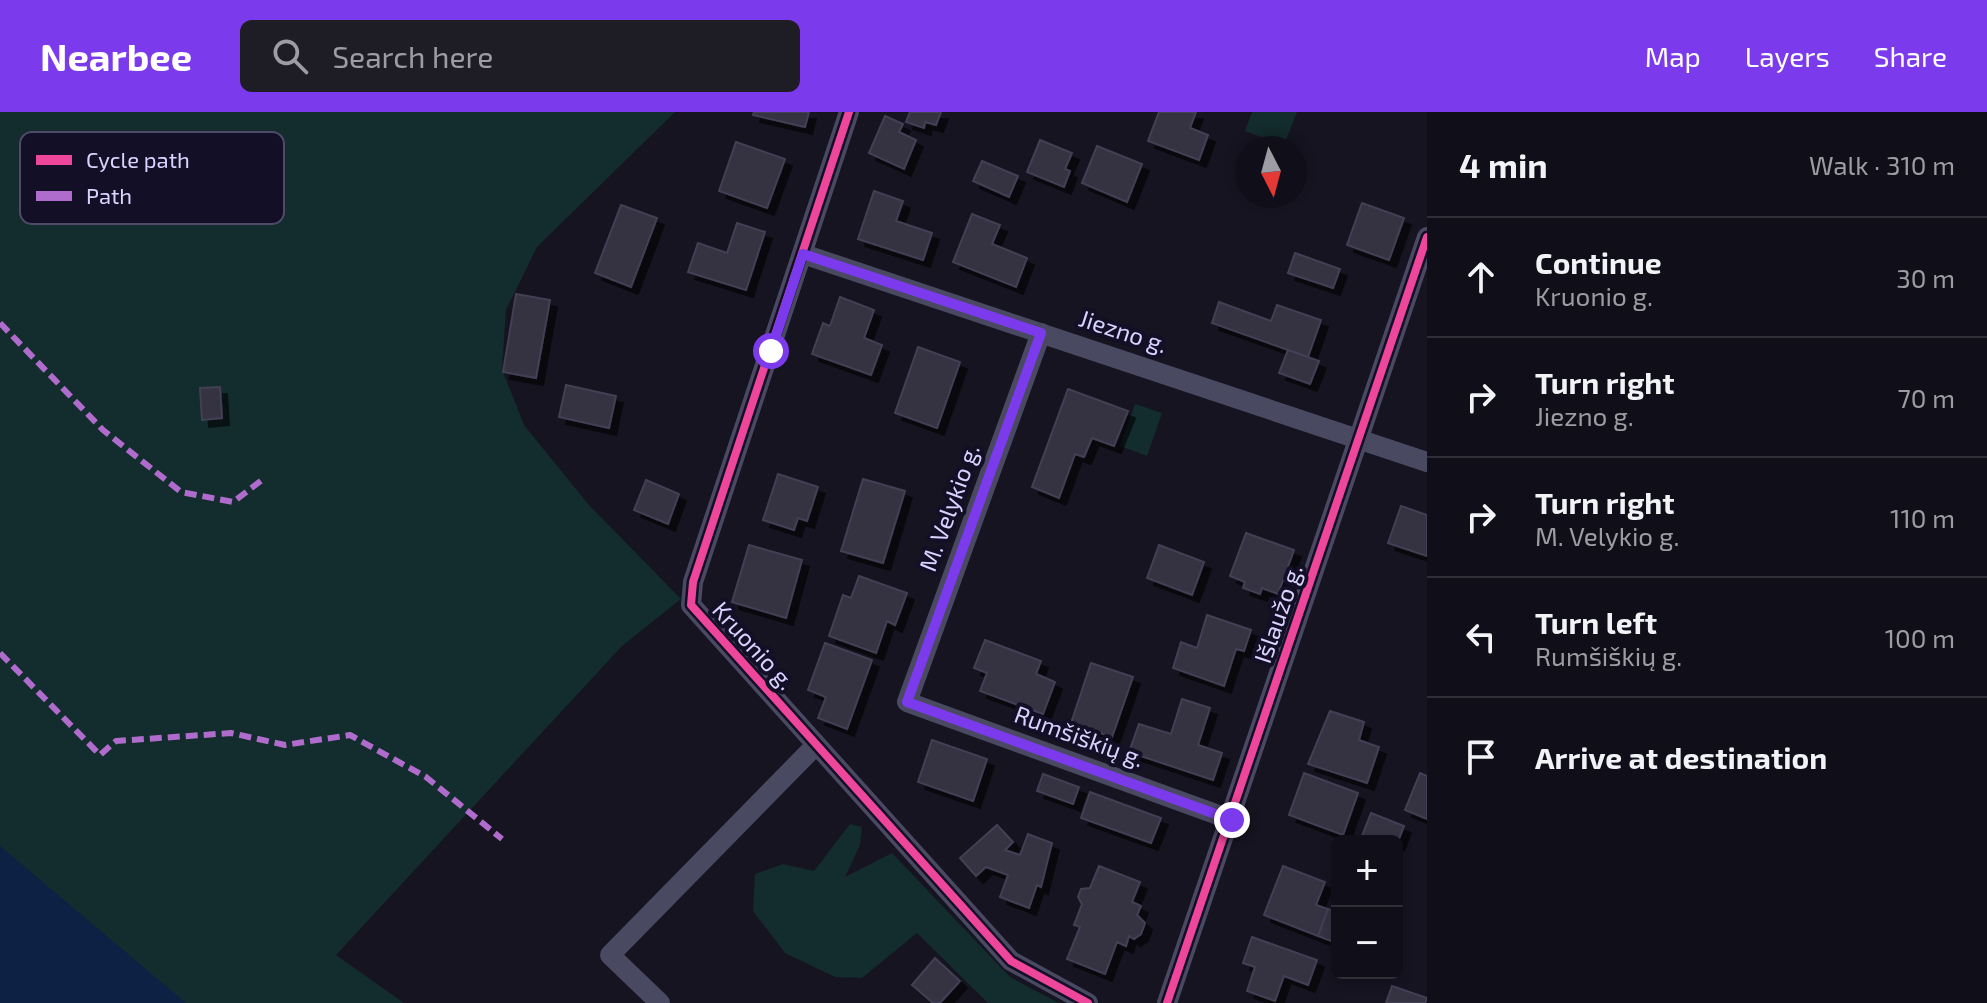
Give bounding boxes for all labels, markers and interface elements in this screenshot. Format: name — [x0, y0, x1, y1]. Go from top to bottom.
search box — [240, 20, 800, 92]
text: Nearbee — [40, 33, 192, 79]
icon: search — [268, 34, 312, 78]
text: Search here — [332, 38, 493, 74]
text: Map — [1645, 39, 1701, 73]
text: Layers — [1745, 39, 1830, 73]
text: Share — [1874, 39, 1947, 73]
legend — [20, 132, 284, 224]
north arrow — [1235, 136, 1307, 208]
text: 4 min — [1459, 144, 1548, 185]
text: Cycle path — [86, 146, 190, 172]
text: Walk · 310 m — [1809, 149, 1955, 180]
text: Path — [86, 182, 132, 208]
text: Continue — [1535, 244, 1662, 280]
icon: ahead — [1459, 255, 1503, 299]
text: 30 m — [1896, 262, 1955, 293]
text: Kruonio g. — [1535, 280, 1653, 311]
street label: Jiezno g. — [1076, 303, 1171, 358]
route start — [753, 333, 789, 369]
text: Turn right — [1535, 364, 1675, 400]
icon: right — [1459, 375, 1503, 419]
text: 70 m — [1897, 382, 1955, 413]
text: Jiezno g. — [1535, 400, 1634, 431]
street label: M. Velykio g. — [912, 440, 985, 575]
text: Turn right — [1535, 484, 1675, 520]
icon: right — [1459, 495, 1503, 539]
text: 110 m — [1890, 502, 1955, 533]
text: M. Velykio g. — [1535, 520, 1679, 551]
street label: Išlaužo g. — [1247, 560, 1308, 667]
street label: Kruonio g. — [707, 595, 801, 695]
text: Turn left — [1535, 604, 1657, 640]
icon: left — [1459, 615, 1503, 659]
text: 100 m — [1885, 622, 1955, 653]
text: Rumšiškių g. — [1535, 640, 1682, 671]
street label: Rumšiškių g. — [1011, 699, 1148, 772]
icon: arrive — [1459, 735, 1503, 779]
text: Arrive at destination — [1535, 739, 1827, 775]
route end — [1214, 802, 1250, 838]
map controls — [1331, 835, 1403, 979]
button: + — [1331, 835, 1403, 907]
button: − — [1331, 907, 1403, 979]

